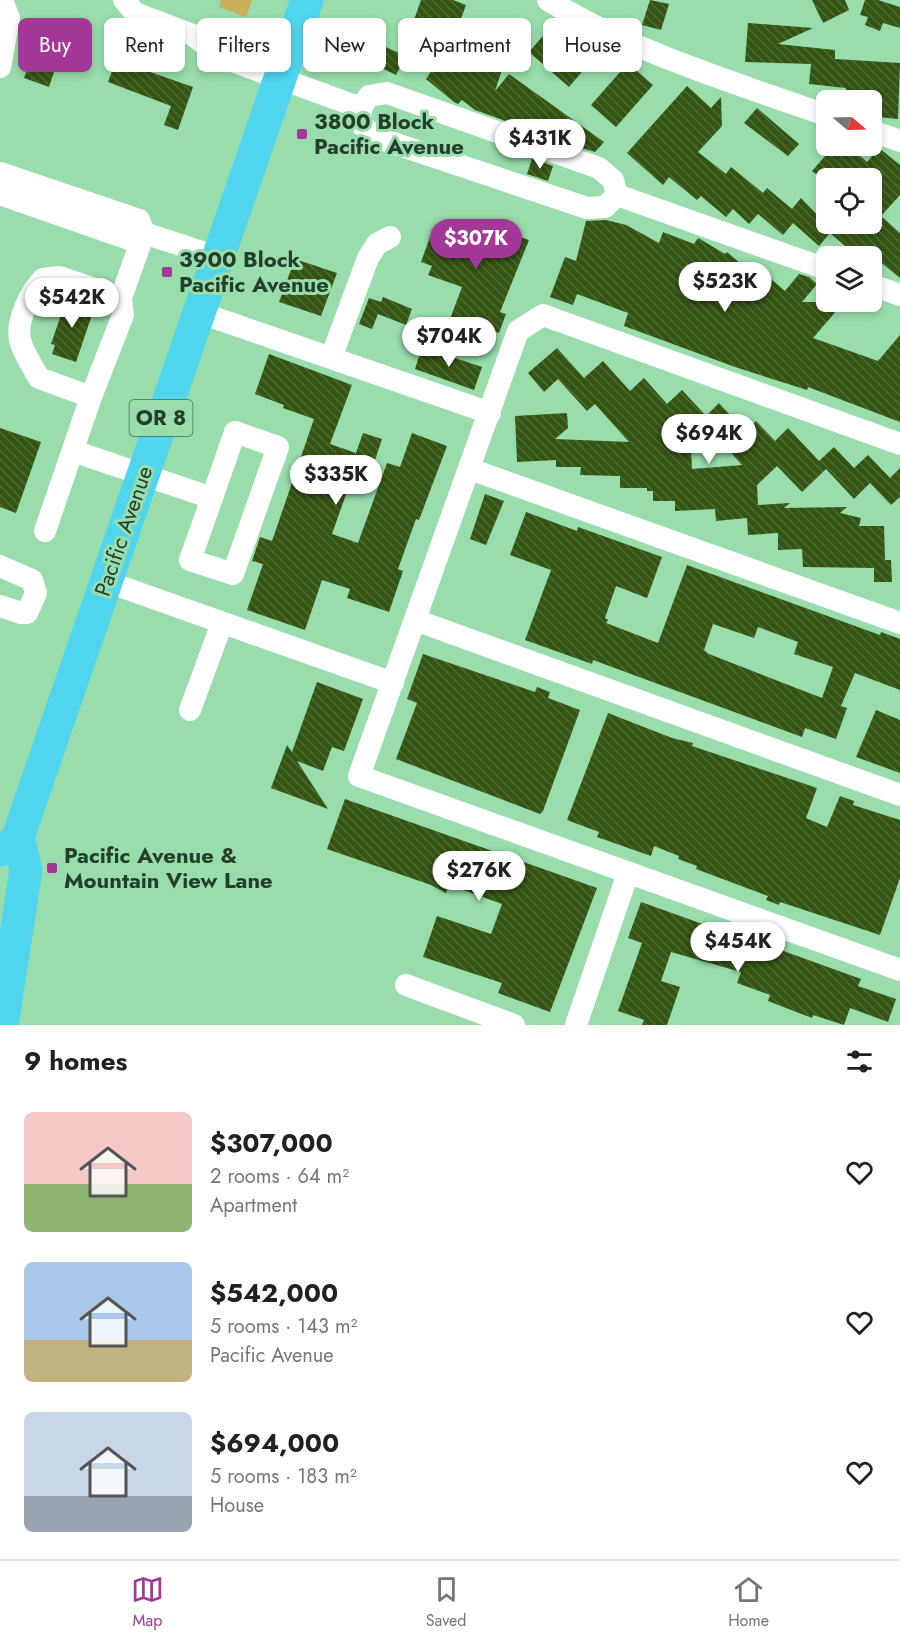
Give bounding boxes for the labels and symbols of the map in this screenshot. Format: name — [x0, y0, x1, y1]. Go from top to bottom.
north arrow — [816, 90, 882, 156]
place label: 3800 Block Pacific Avenue — [314, 105, 464, 162]
pin: $431K — [498, 119, 582, 170]
marker: 3800 Block Pacific Avenue — [295, 127, 309, 141]
pin: $307K — [434, 219, 518, 270]
place label: 3900 Block Pacific Avenue — [179, 243, 329, 300]
pin: $523K — [683, 262, 767, 313]
marker: 3900 Block Pacific Avenue — [160, 265, 174, 279]
pin: $542K — [30, 278, 114, 329]
pin: $704K — [407, 317, 491, 368]
road number: OR 8 — [130, 400, 192, 436]
pin: $694K — [667, 414, 751, 465]
pin: $335K — [294, 455, 378, 506]
street label: Pacific Avenue — [86, 462, 160, 600]
place label: Pacific Avenue & Mountain View Lane — [64, 839, 273, 896]
pin: $276K — [437, 851, 521, 902]
marker: Pacific Avenue & Mountain View Lane — [45, 861, 59, 875]
pin: $454K — [696, 922, 780, 973]

